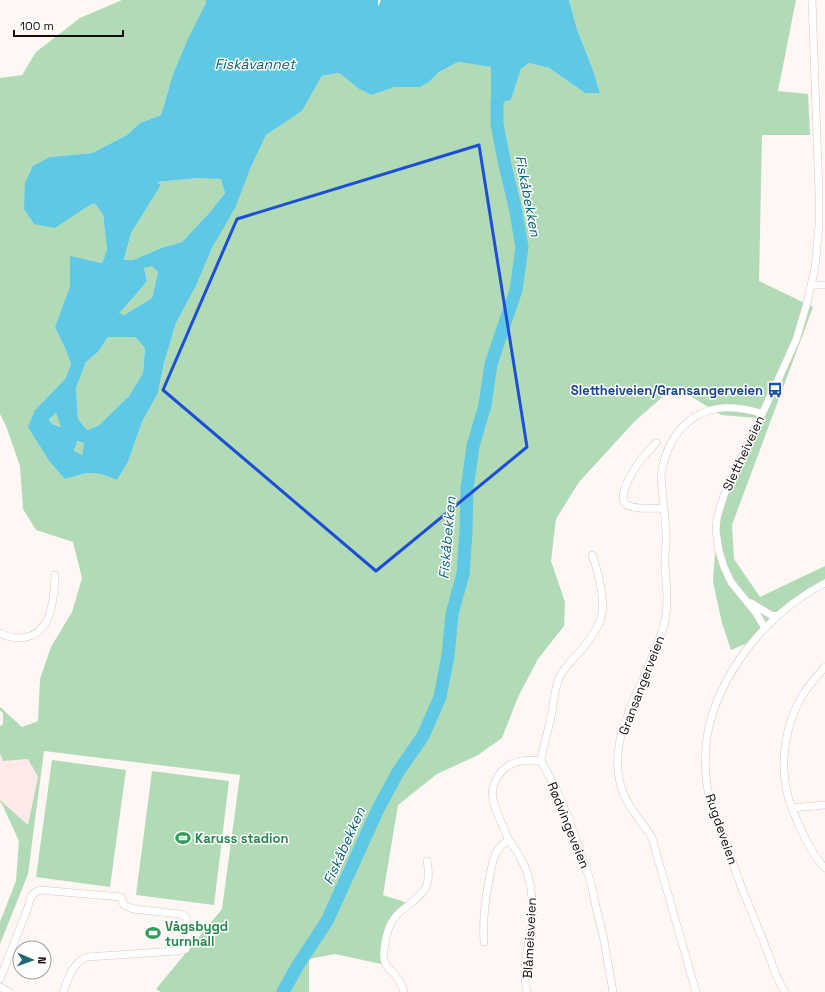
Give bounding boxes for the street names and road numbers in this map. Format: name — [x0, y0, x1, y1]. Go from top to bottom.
street label: Slettheiveien — [719, 413, 768, 494]
street label: Gransangerveien — [615, 633, 668, 737]
street label: Rødvingeveien — [543, 779, 594, 871]
street label: Rugdeveien — [702, 792, 742, 867]
street label: Blåmeisveien — [519, 897, 540, 979]

